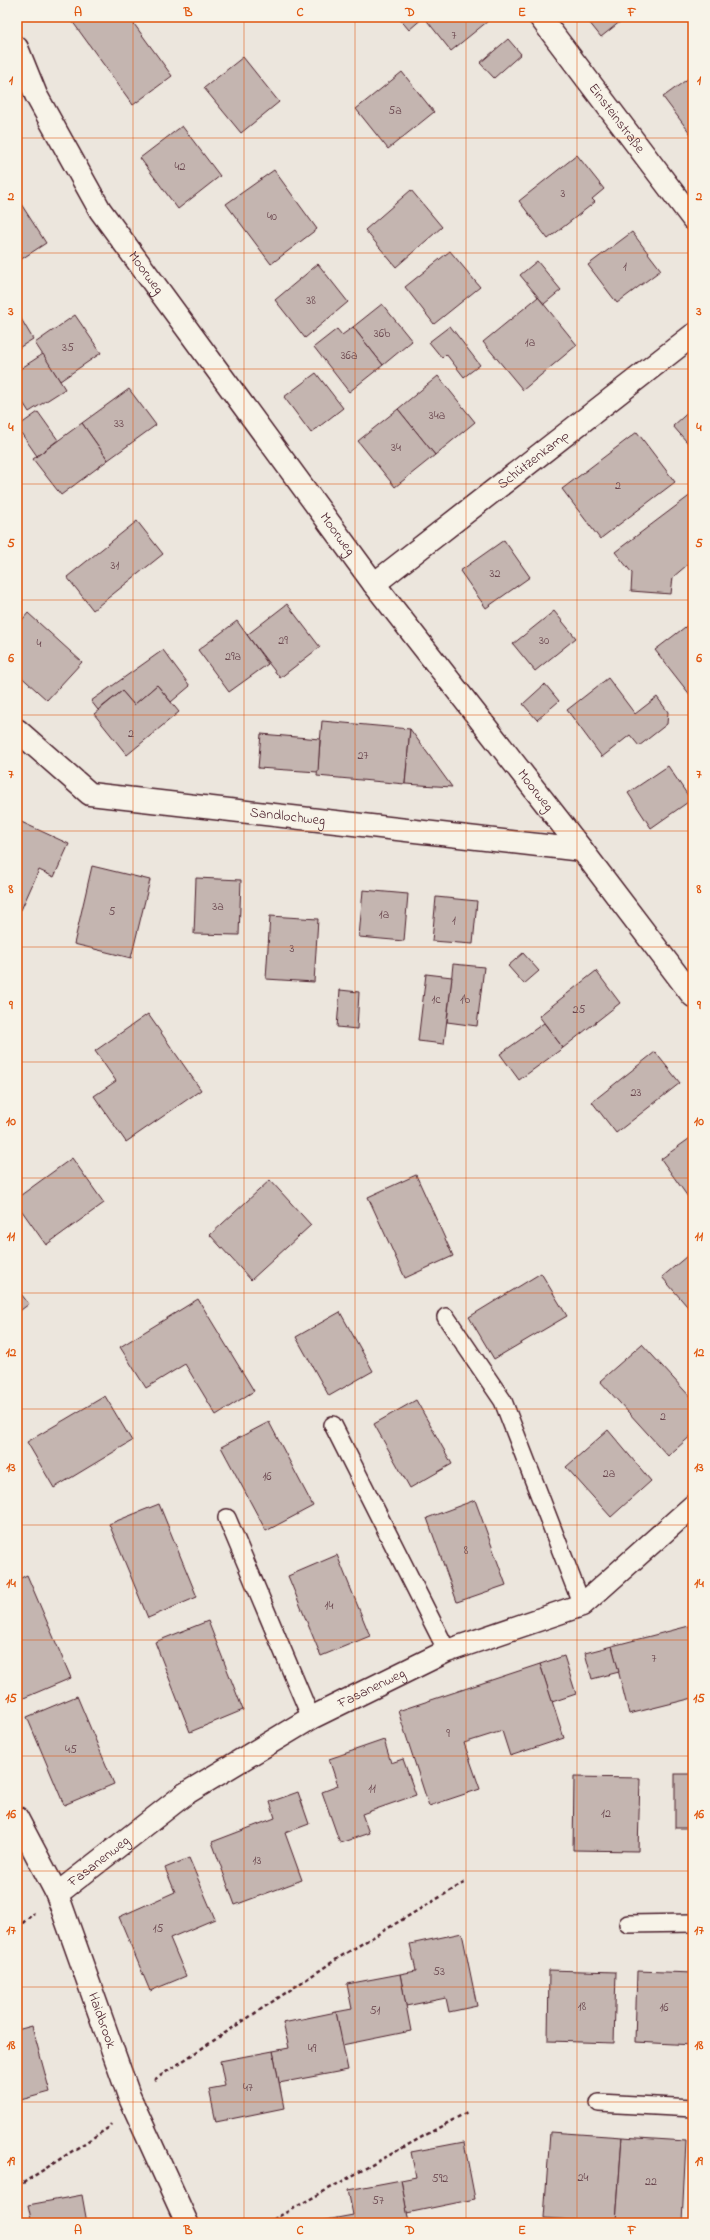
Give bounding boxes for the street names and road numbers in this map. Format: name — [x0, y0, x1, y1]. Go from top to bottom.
street label: Einsteinstraße — [583, 79, 651, 158]
street label: Moorweg — [123, 247, 169, 299]
street label: Schützenkamp — [493, 425, 574, 494]
street label: Moorweg — [314, 508, 360, 561]
street label: Moorweg — [512, 765, 559, 817]
street label: Sandlochweg — [249, 802, 326, 832]
street label: Fasanenweg — [333, 1663, 409, 1714]
street label: Fasanenweg — [63, 1831, 135, 1893]
street label: Haidbrook — [82, 1989, 122, 2052]

